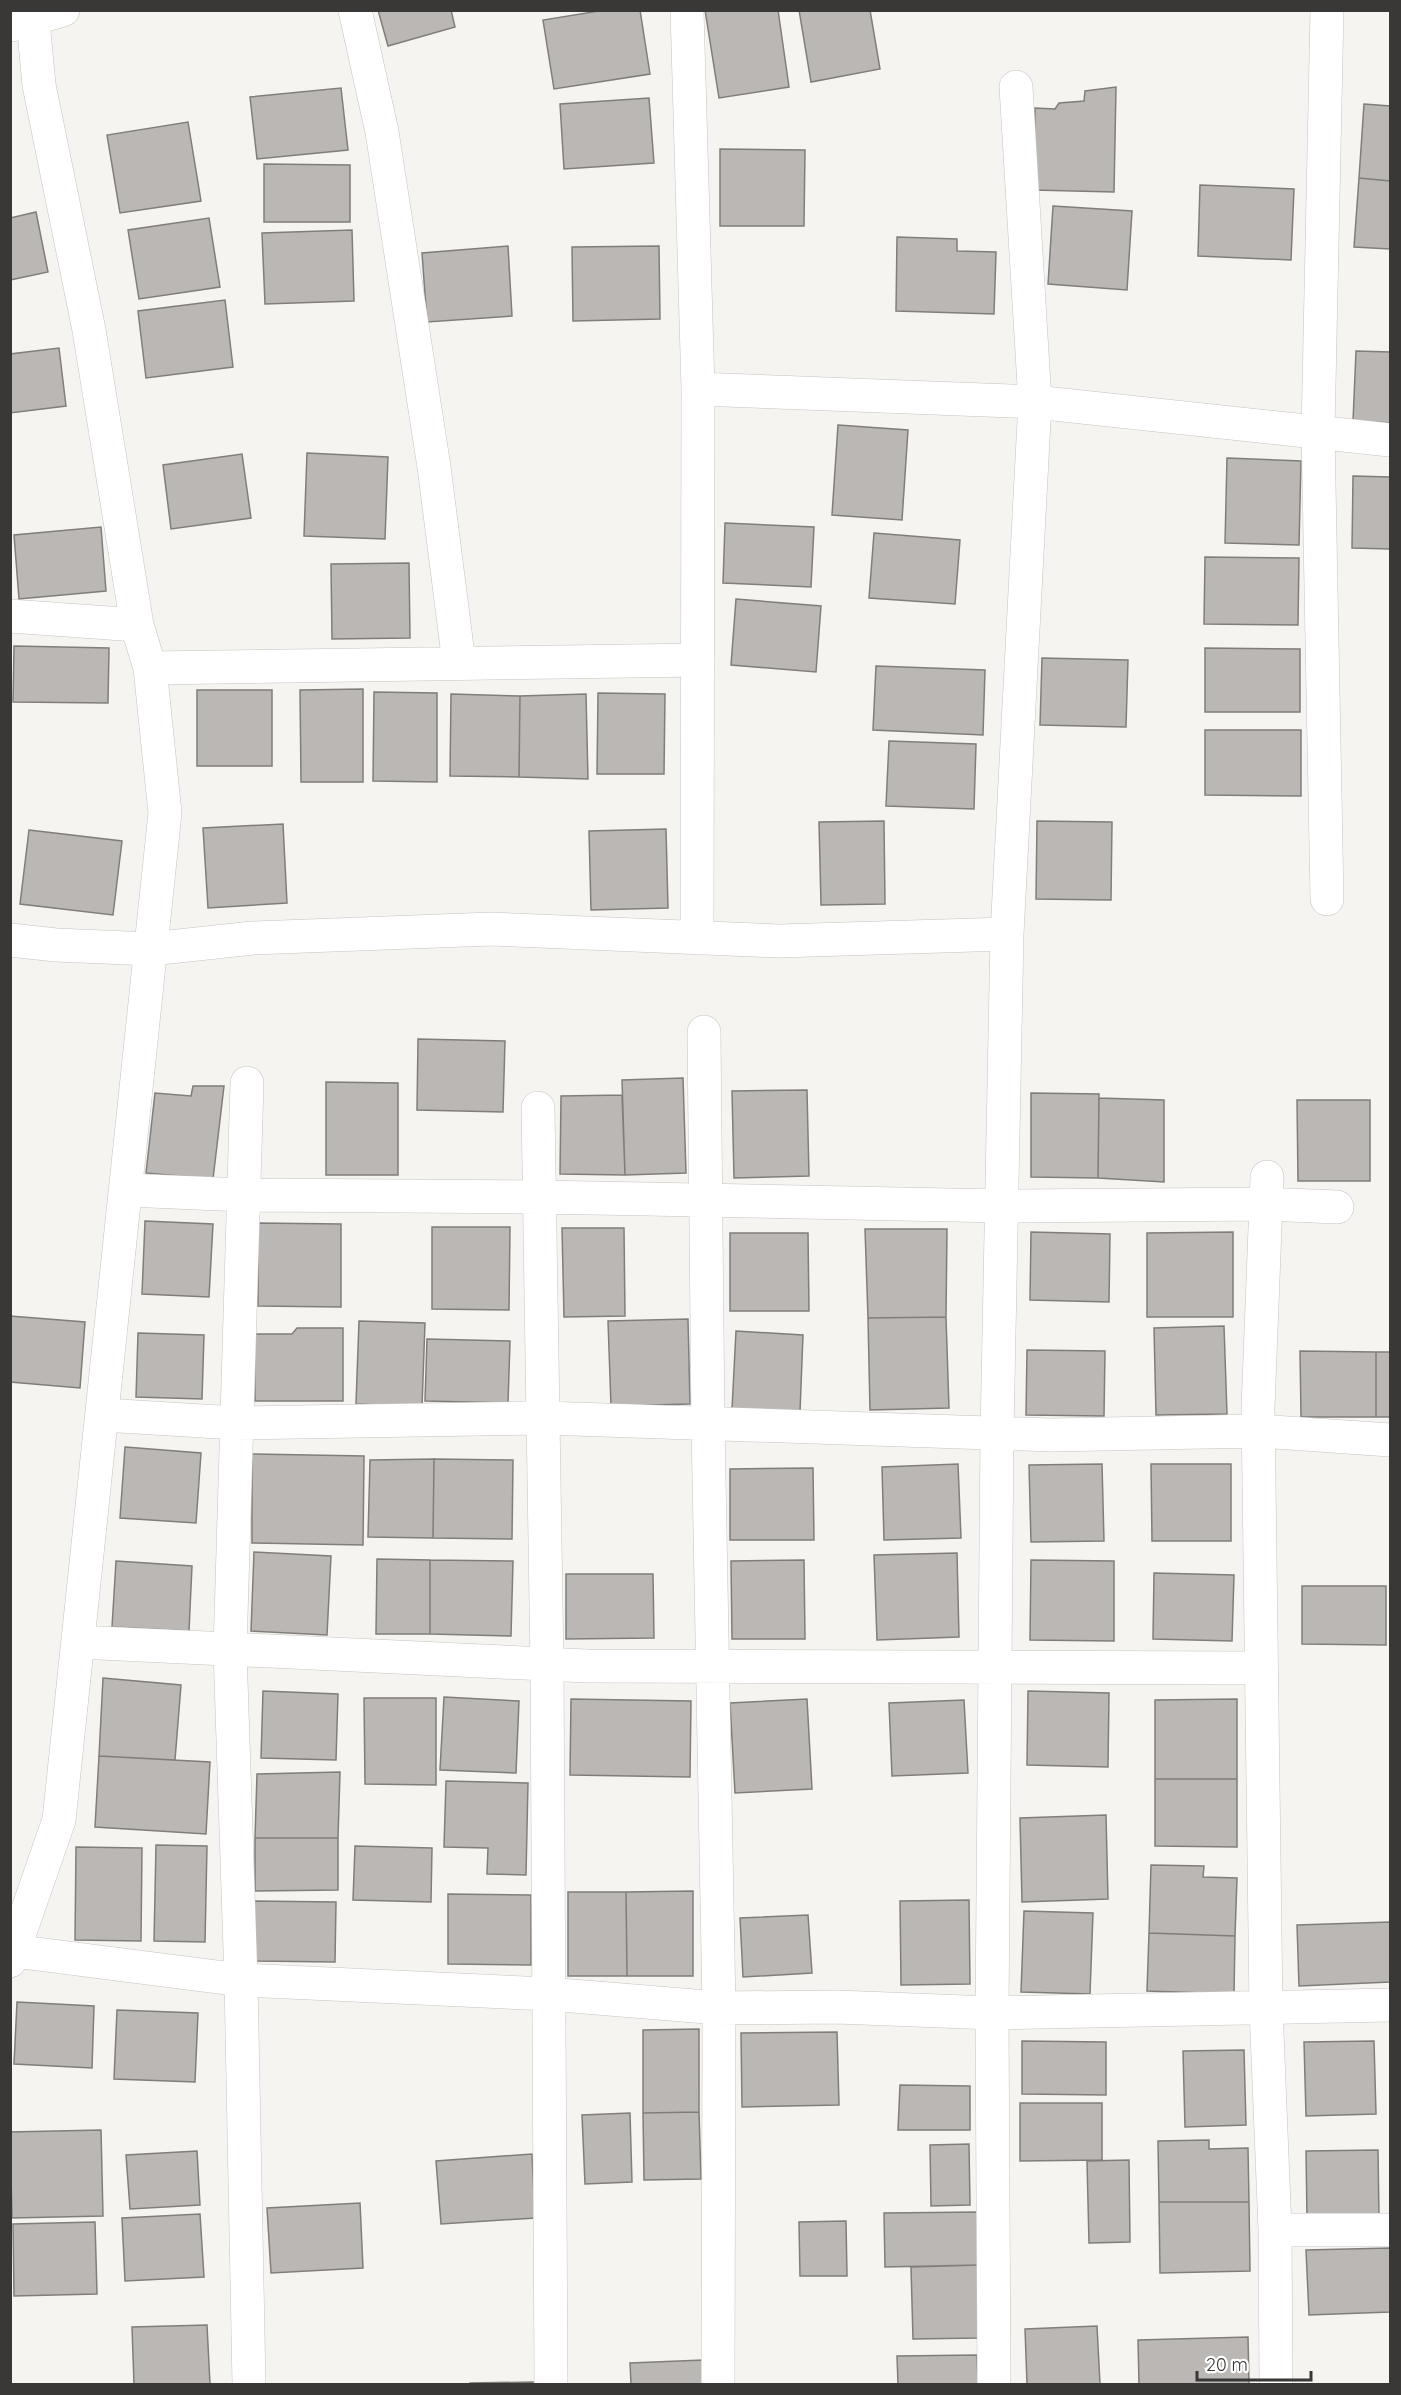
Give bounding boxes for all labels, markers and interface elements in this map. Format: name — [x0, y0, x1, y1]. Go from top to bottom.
scale bar — [1197, 2344, 1311, 2382]
text: 20 m — [1206, 2353, 1248, 2376]

